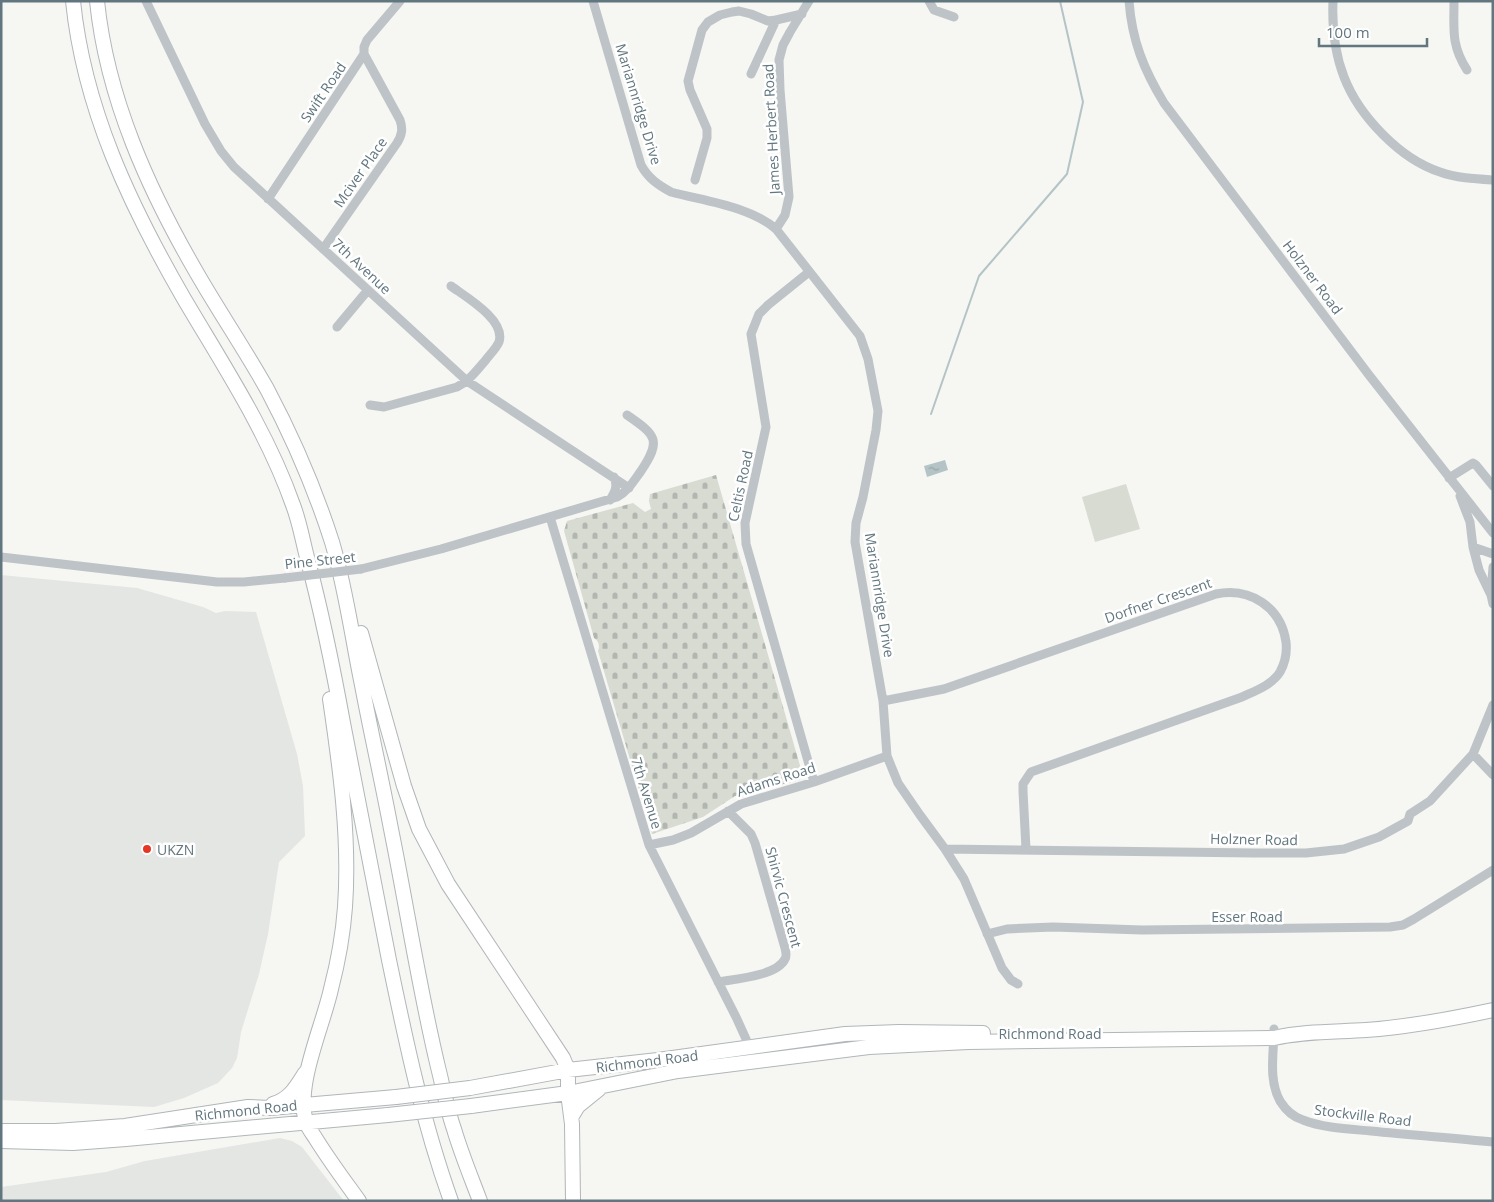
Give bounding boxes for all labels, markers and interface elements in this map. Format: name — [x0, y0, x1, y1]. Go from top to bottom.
scale bar — [1319, 15, 1426, 47]
text: 100 m — [1326, 22, 1370, 42]
street label: Mariannridge Drive — [612, 41, 667, 167]
street label: Swift Road — [296, 58, 350, 126]
street label: James Herbert Road — [758, 63, 784, 197]
street label: Mciver Place — [329, 133, 391, 211]
street label: 7th Avenue — [328, 234, 396, 298]
street label: Holzner Road — [1279, 236, 1347, 318]
street label: Celtis Road — [723, 449, 757, 523]
street label: Mariannridge Drive — [861, 531, 899, 659]
street label: Pine Street — [284, 547, 356, 573]
street label: Dorfner Crescent — [1102, 573, 1214, 627]
street label: 7th Avenue — [627, 755, 667, 831]
street label: Adams Road — [734, 757, 818, 801]
street label: Holzner Road — [1210, 829, 1298, 849]
place label: UKZN — [157, 840, 194, 859]
marker: UKZN — [141, 843, 153, 855]
street label: Shirvic Crescent — [761, 845, 807, 950]
street label: Esser Road — [1211, 907, 1283, 926]
street label: Richmond Road — [998, 1024, 1102, 1043]
street label: Richmond Road — [595, 1045, 699, 1077]
street label: Richmond Road — [194, 1095, 298, 1125]
street label: Stockville Road — [1313, 1100, 1413, 1130]

